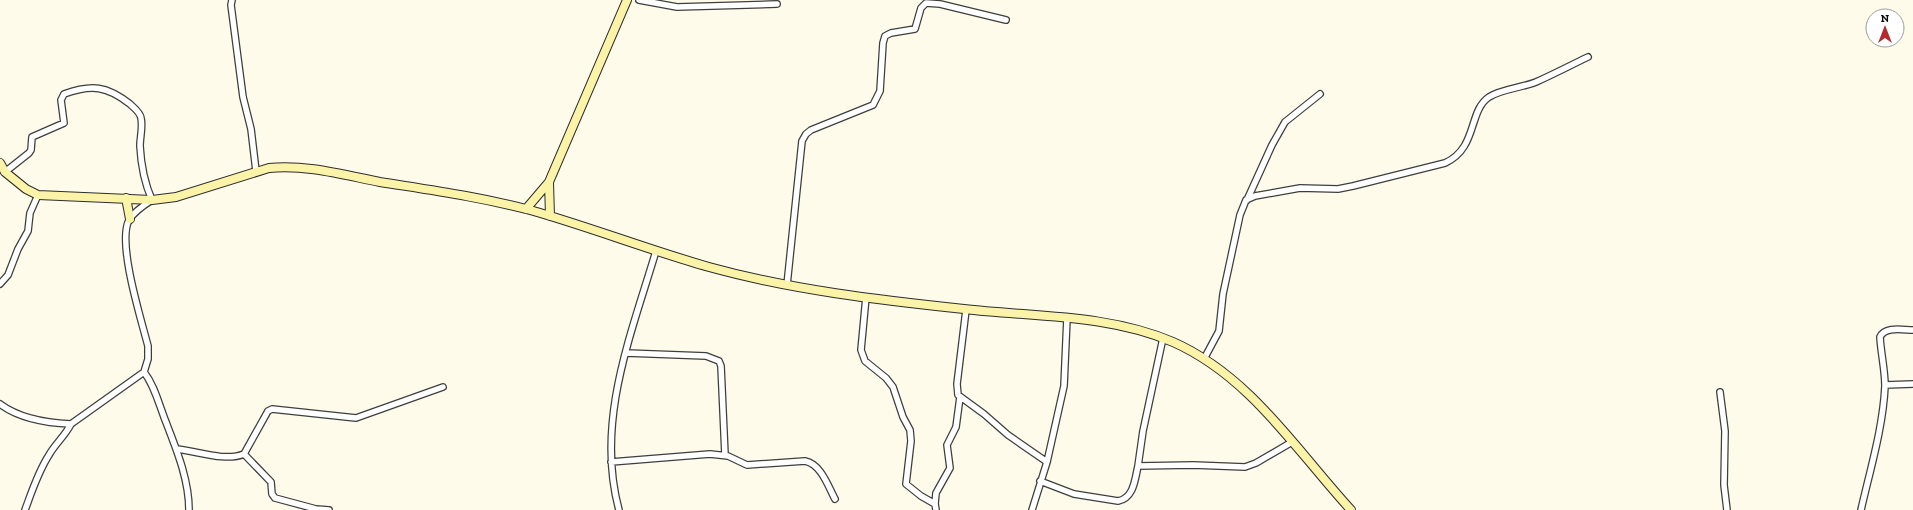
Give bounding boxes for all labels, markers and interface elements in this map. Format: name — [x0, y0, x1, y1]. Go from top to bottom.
north arrow — [1865, 8, 1905, 48]
text: N — [1881, 12, 1890, 25]

